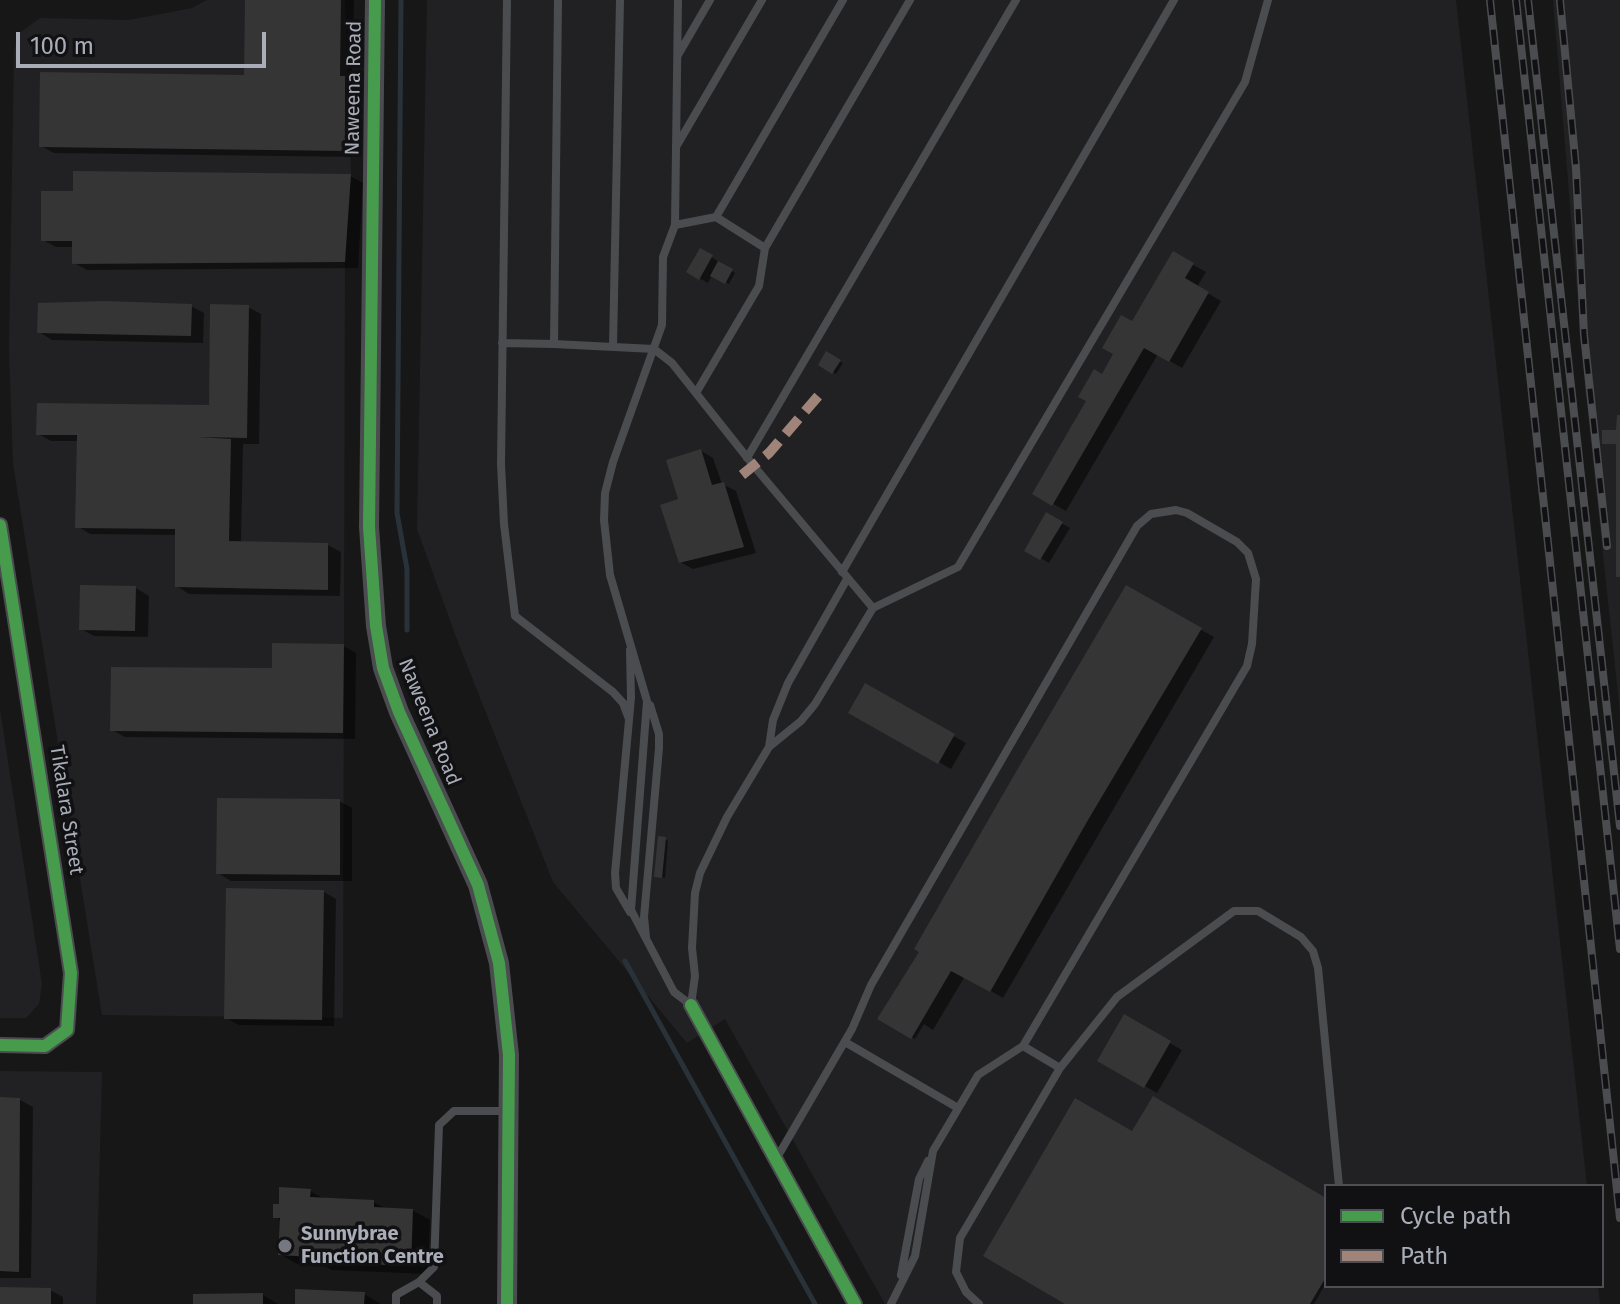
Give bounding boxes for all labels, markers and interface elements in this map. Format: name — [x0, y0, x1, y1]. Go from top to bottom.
scale bar — [20, 16, 270, 66]
street label: Naweena Road — [341, 21, 367, 155]
text: 100 m — [30, 32, 94, 60]
street label: Naweena Road — [393, 655, 465, 789]
street label: Tikalara Street — [44, 744, 88, 876]
legend — [1324, 1184, 1604, 1288]
text: Cycle path — [1400, 1202, 1512, 1230]
place label: Sunnybrae Function Centre — [301, 1222, 444, 1269]
marker: Sunnybrae Function Centre — [276, 1237, 294, 1255]
text: Path — [1400, 1242, 1448, 1270]

